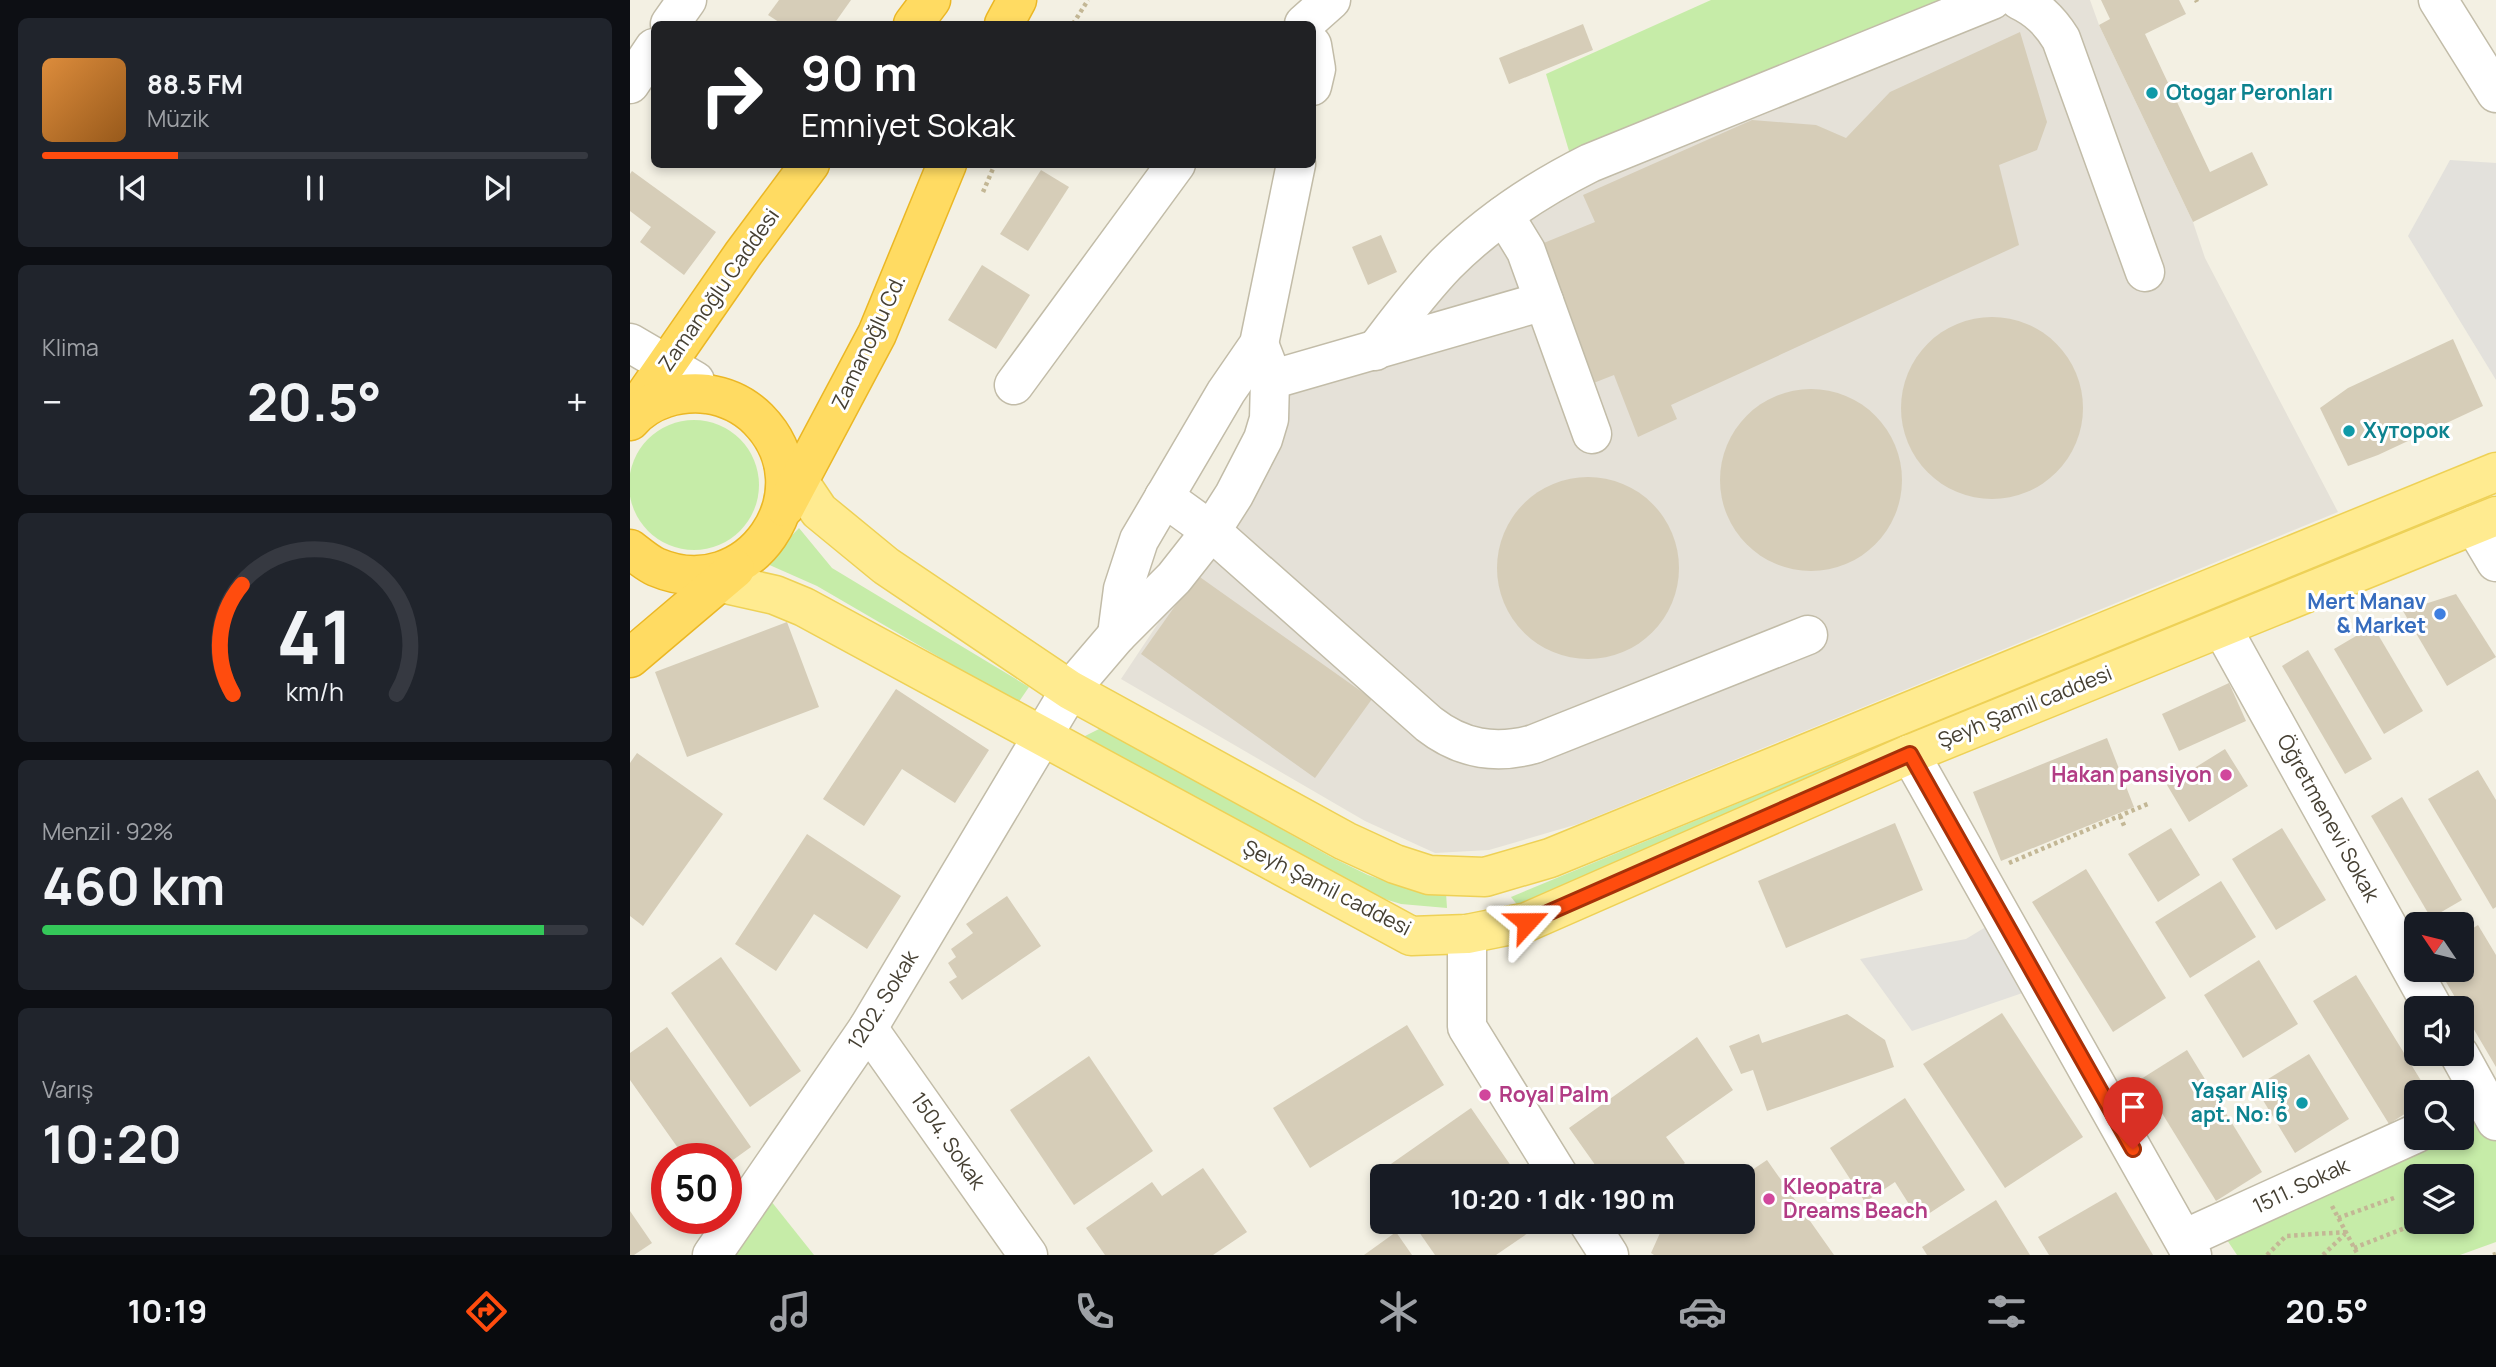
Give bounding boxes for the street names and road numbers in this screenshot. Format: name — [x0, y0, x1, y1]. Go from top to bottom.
street label: Zamanoğlu Caddesi — [651, 202, 785, 376]
street label: Zamanoğlu Cd. — [825, 270, 912, 414]
street label: Şeyh Şamil caddesi — [1933, 658, 2116, 754]
street label: Öğretmenevi Sokak — [2271, 729, 2387, 907]
street label: Şeyh Şamil caddesi — [1238, 833, 1416, 942]
street label: 1202. Sokak — [841, 944, 924, 1055]
street label: 1504. Sokak — [905, 1086, 993, 1195]
street label: 1511. Sokak — [2248, 1150, 2354, 1220]

